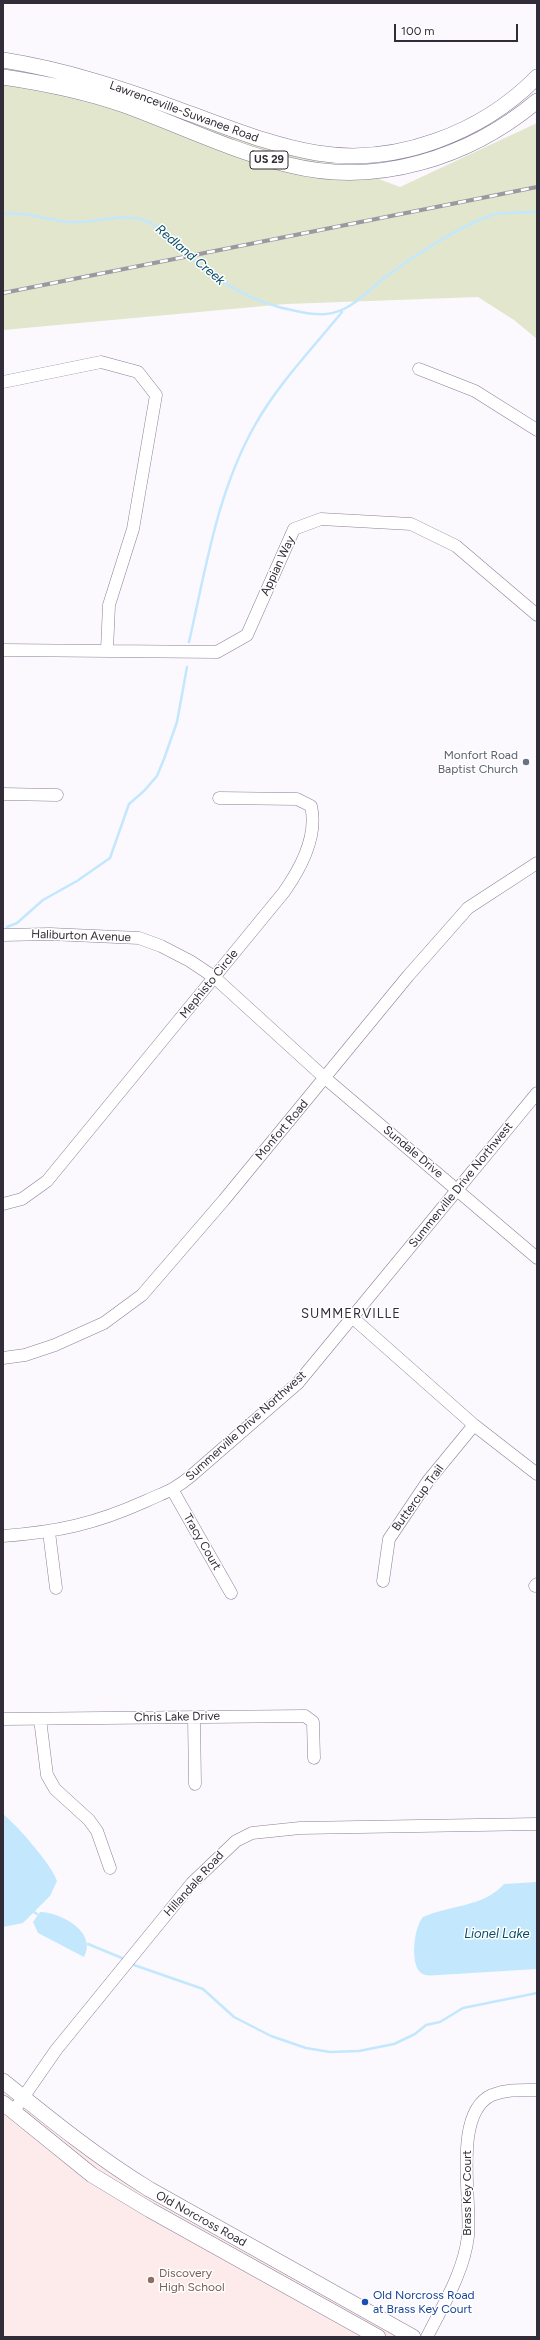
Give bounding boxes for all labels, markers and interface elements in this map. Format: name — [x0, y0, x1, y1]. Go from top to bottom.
scale bar — [396, 16, 520, 42]
text: 100 m — [401, 24, 435, 38]
street label: Lawrenceville-Suwanee Road — [108, 78, 260, 146]
road number: US 29 — [250, 151, 288, 169]
water label: Redland Creek — [152, 221, 228, 289]
street label: Appian Way — [258, 534, 298, 598]
place label: Monfort Road Baptist Church — [438, 748, 518, 776]
marker: Monfort Road Baptist Church — [521, 757, 531, 767]
street label: Haliburton Avenue — [31, 927, 131, 945]
street label: Mephisto Circle — [177, 947, 241, 1021]
street label: Monfort Road — [253, 1097, 311, 1163]
street label: Summerville Drive Northwest — [406, 1119, 516, 1251]
street label: Sundale Drive — [380, 1123, 446, 1181]
district label: SUMMERVILLE — [301, 1306, 401, 1322]
street label: Summerville Drive Northwest — [183, 1368, 309, 1484]
street label: Buttercup Trail — [389, 1462, 447, 1534]
street label: Tracy Court — [180, 1511, 224, 1573]
street label: Chris Lake Drive — [134, 1709, 220, 1725]
street label: Hillandale Road — [161, 1848, 227, 1920]
water label: Lionel Lake — [464, 1926, 530, 1942]
street label: Brass Key Court — [460, 2150, 474, 2236]
street label: Old Norcross Road — [153, 2188, 249, 2250]
place label: Discovery High School — [159, 2266, 225, 2294]
marker: Discovery High School — [146, 2275, 156, 2285]
place label: Old Norcross Road at Brass Key Court — [373, 2288, 475, 2316]
marker: Old Norcross Road at Brass Key Court — [360, 2297, 370, 2307]

